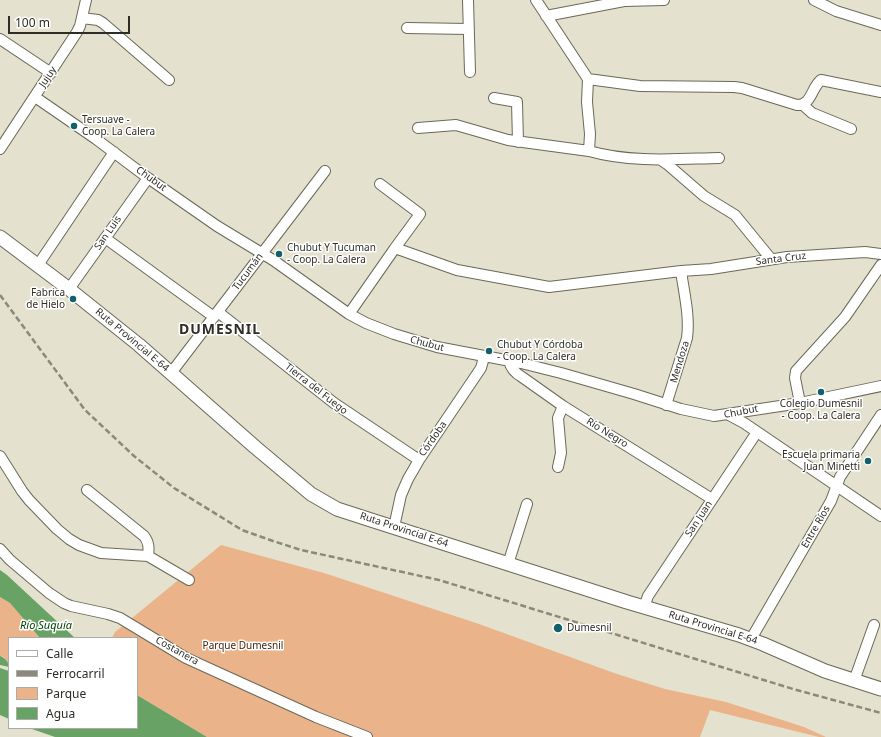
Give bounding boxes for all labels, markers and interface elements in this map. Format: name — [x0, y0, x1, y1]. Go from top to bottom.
scale bar — [10, 8, 132, 34]
text: 100 m — [15, 14, 50, 31]
street label: Jujuy — [37, 64, 59, 90]
place label: Tersuave - Coop. La Calera — [82, 114, 155, 138]
marker: Tersuave - Coop. La Calera — [69, 121, 79, 131]
street label: Chubut — [133, 164, 169, 194]
street label: San Luis — [92, 214, 124, 252]
place label: Chubut Y Tucuman - Coop. La Calera — [287, 242, 376, 266]
marker: Chubut Y Tucuman - Coop. La Calera — [274, 249, 284, 259]
street label: Santa Cruz — [755, 250, 807, 268]
street label: Tucumán — [230, 251, 266, 293]
place label: Fabrica de Hielo — [26, 287, 65, 310]
marker: Fabrica de Hielo — [68, 294, 78, 304]
street label: Ruta Provincial E-64 — [93, 306, 171, 374]
district label: DUMESNIL — [179, 322, 261, 338]
street label: Chubut — [409, 334, 445, 354]
place label: Chubut Y Córdoba - Coop. La Calera — [497, 339, 583, 362]
street label: Mendoza — [668, 340, 692, 384]
marker: Chubut Y Córdoba - Coop. La Calera — [484, 346, 494, 356]
street label: Tierra del Fuego — [282, 361, 350, 417]
marker: Colegio Dumesnil - Coop. La Calera — [816, 387, 826, 397]
place label: Colegio Dumesnil - Coop. La Calera — [780, 398, 862, 422]
street label: Chubut — [723, 403, 759, 421]
street label: Río Negro — [584, 416, 630, 450]
street label: Córdoba — [417, 419, 449, 459]
place label: Escuela primaria Juan Minetti — [782, 449, 860, 472]
marker: Escuela primaria Juan Minetti — [863, 456, 873, 466]
street label: San Juan — [683, 499, 715, 539]
street label: Entre Ríos — [799, 504, 833, 550]
street label: Ruta Provincial E-64 — [358, 510, 450, 550]
street label: Ruta Provincial E-64 — [667, 609, 759, 647]
water label: Río Suquía — [20, 619, 72, 633]
marker: Dumesnil — [552, 622, 564, 634]
place label: Dumesnil — [567, 622, 612, 634]
street label: Costanera — [153, 634, 201, 668]
legend — [8, 637, 138, 729]
park label: Parque Dumesnil — [203, 640, 283, 652]
text: Calle — [46, 645, 73, 662]
text: Ferrocarril — [46, 665, 105, 682]
text: Parque — [46, 685, 86, 702]
text: Agua — [46, 705, 75, 722]

